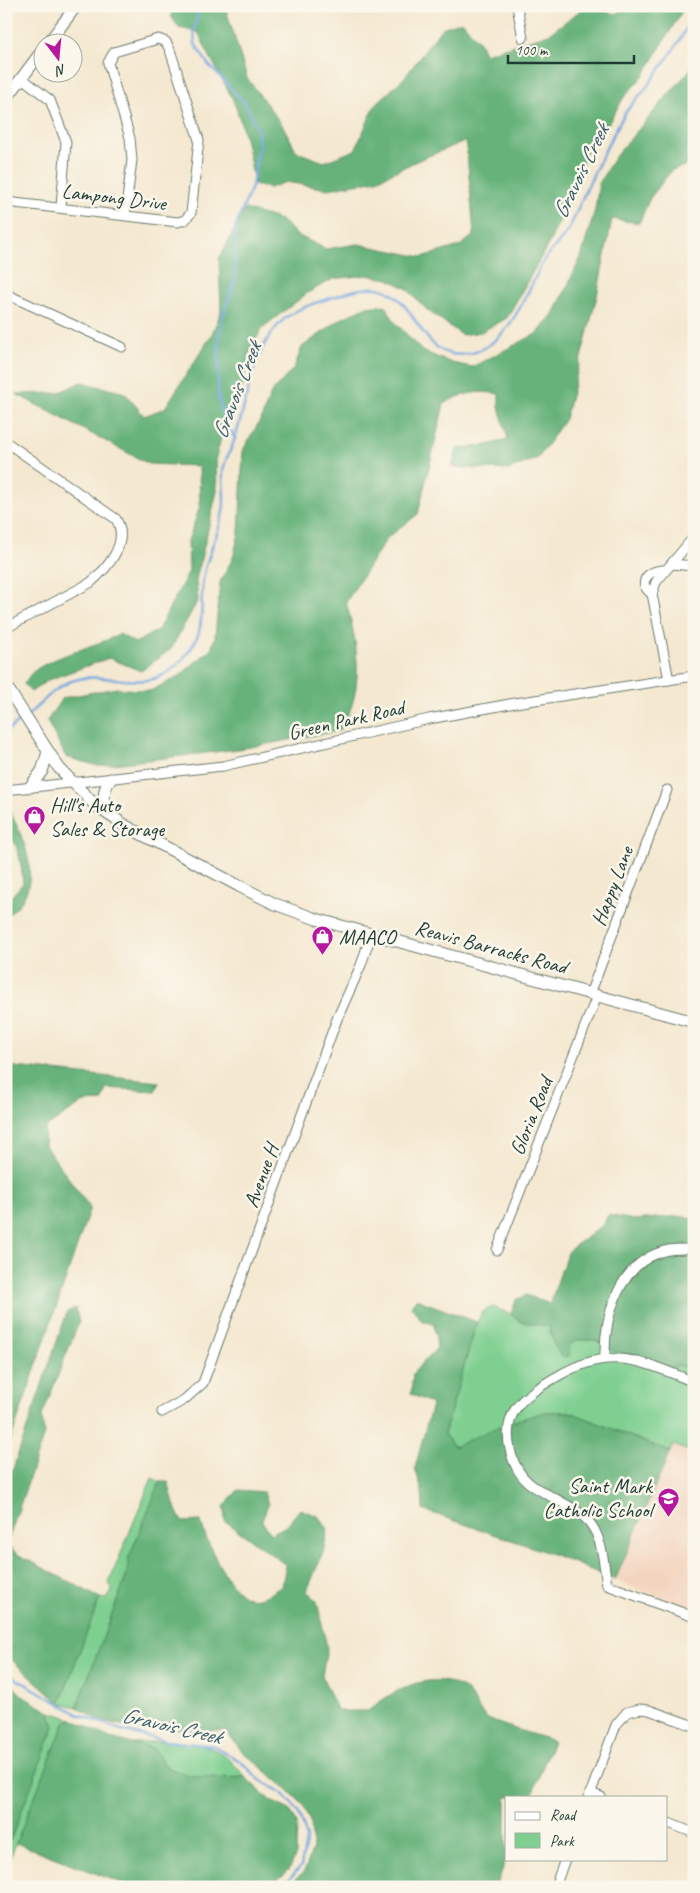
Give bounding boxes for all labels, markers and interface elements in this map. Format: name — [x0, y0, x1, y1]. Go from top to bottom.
north arrow — [32, 32, 82, 82]
scale bar — [508, 32, 634, 64]
text: 100 m — [515, 41, 549, 60]
text: N — [53, 61, 68, 80]
water label: Gravois Creek — [546, 116, 617, 223]
street label: Lampong Drive — [60, 178, 170, 217]
water label: Gravois Creek — [206, 335, 269, 442]
street label: Green Park Road — [286, 693, 410, 746]
place label: Hill's Auto Sales & Storage — [50, 792, 165, 842]
shop icon: Hill's Auto Sales & Storage — [22, 805, 46, 836]
street label: Happy Lane — [585, 842, 639, 929]
street label: Reavis Barracks Road — [412, 914, 573, 981]
place label: MAACO — [339, 924, 398, 950]
shop icon: MAACO — [311, 925, 335, 956]
street label: Gloria Road — [504, 1070, 560, 1159]
street label: Avenue H — [238, 1138, 285, 1211]
place label: Saint Mark Catholic School — [544, 1473, 655, 1523]
school or university icon: Saint Mark Catholic School — [656, 1486, 680, 1517]
water label: Gravois Creek — [120, 1701, 228, 1752]
legend — [505, 1796, 668, 1860]
text: Road — [550, 1806, 577, 1825]
text: Park — [550, 1832, 575, 1851]

